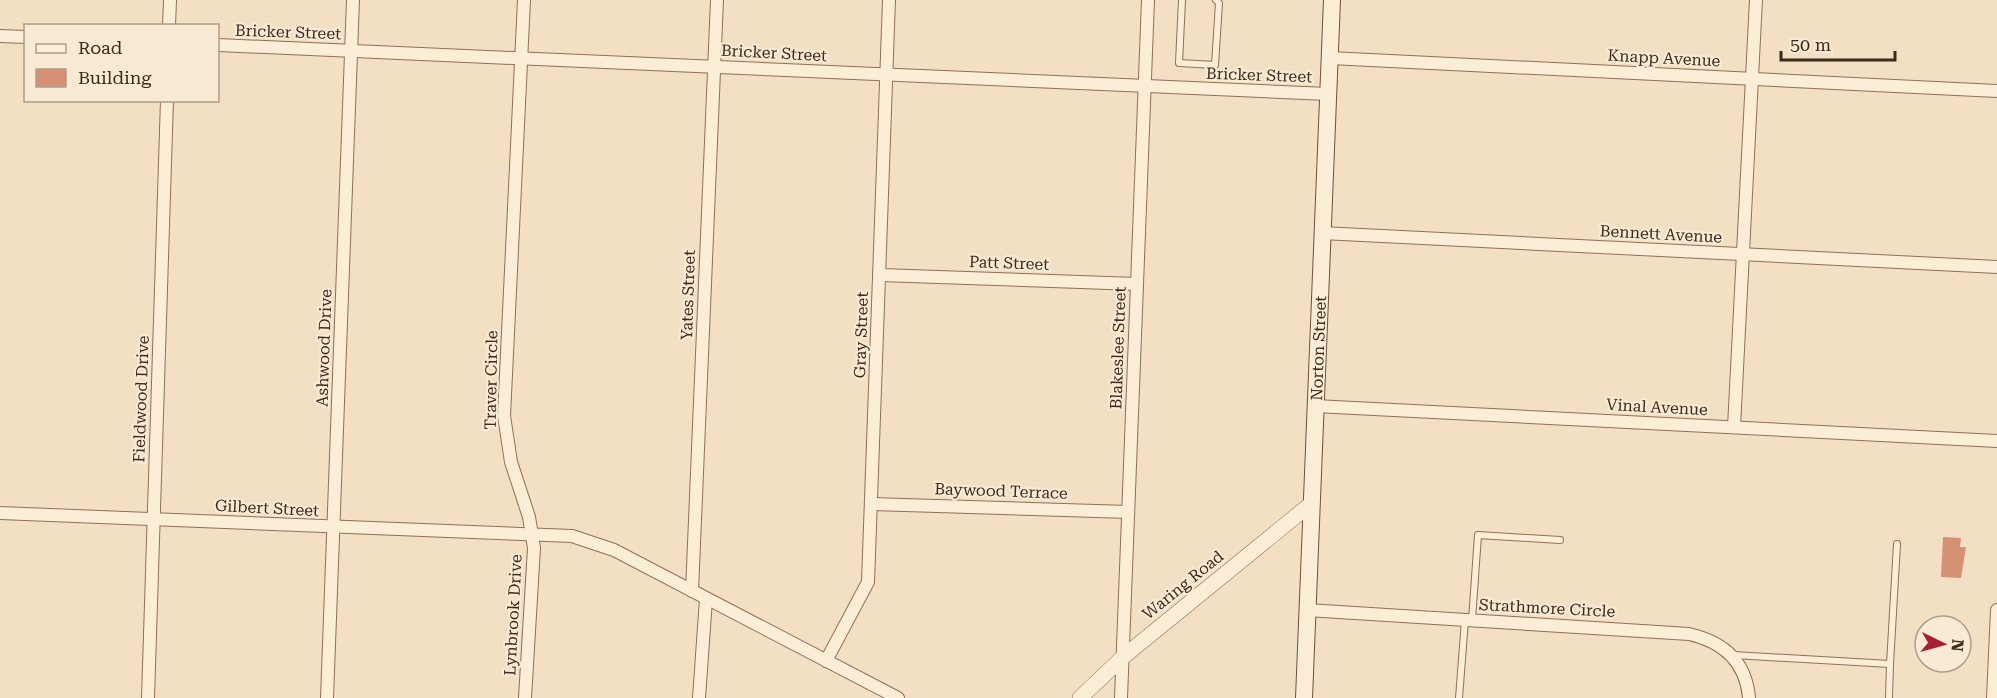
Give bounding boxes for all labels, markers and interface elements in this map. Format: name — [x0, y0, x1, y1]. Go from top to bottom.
street label: Bricker Street — [235, 21, 341, 43]
legend — [24, 24, 219, 102]
scale bar — [1781, 24, 1895, 62]
text: 50 m — [1790, 34, 1831, 55]
text: Road — [78, 37, 123, 58]
street label: Bricker Street — [720, 41, 828, 65]
street label: Knapp Avenue — [1607, 46, 1721, 70]
street label: Bricker Street — [1206, 64, 1312, 86]
text: Building — [78, 67, 152, 88]
street label: Bennett Avenue — [1599, 221, 1723, 247]
street label: Yates Street — [677, 249, 699, 340]
street label: Patt Street — [968, 252, 1050, 274]
street label: Blakeslee Street — [1106, 286, 1130, 410]
street label: Ashwood Drive — [312, 289, 336, 407]
street label: Gray Street — [850, 291, 872, 379]
street label: Norton Street — [1306, 295, 1330, 401]
street label: Traver Circle — [481, 330, 501, 430]
street label: Fieldwood Drive — [129, 335, 153, 463]
street label: Vinal Avenue — [1606, 395, 1708, 419]
street label: Baywood Terrace — [934, 479, 1068, 503]
street label: Gilbert Street — [214, 496, 320, 520]
street label: Waring Road — [1139, 547, 1227, 623]
street label: Lynbrook Drive — [500, 554, 526, 676]
street label: Strathmore Circle — [1478, 595, 1616, 621]
north arrow — [1913, 614, 1973, 674]
text: N — [1947, 638, 1967, 652]

